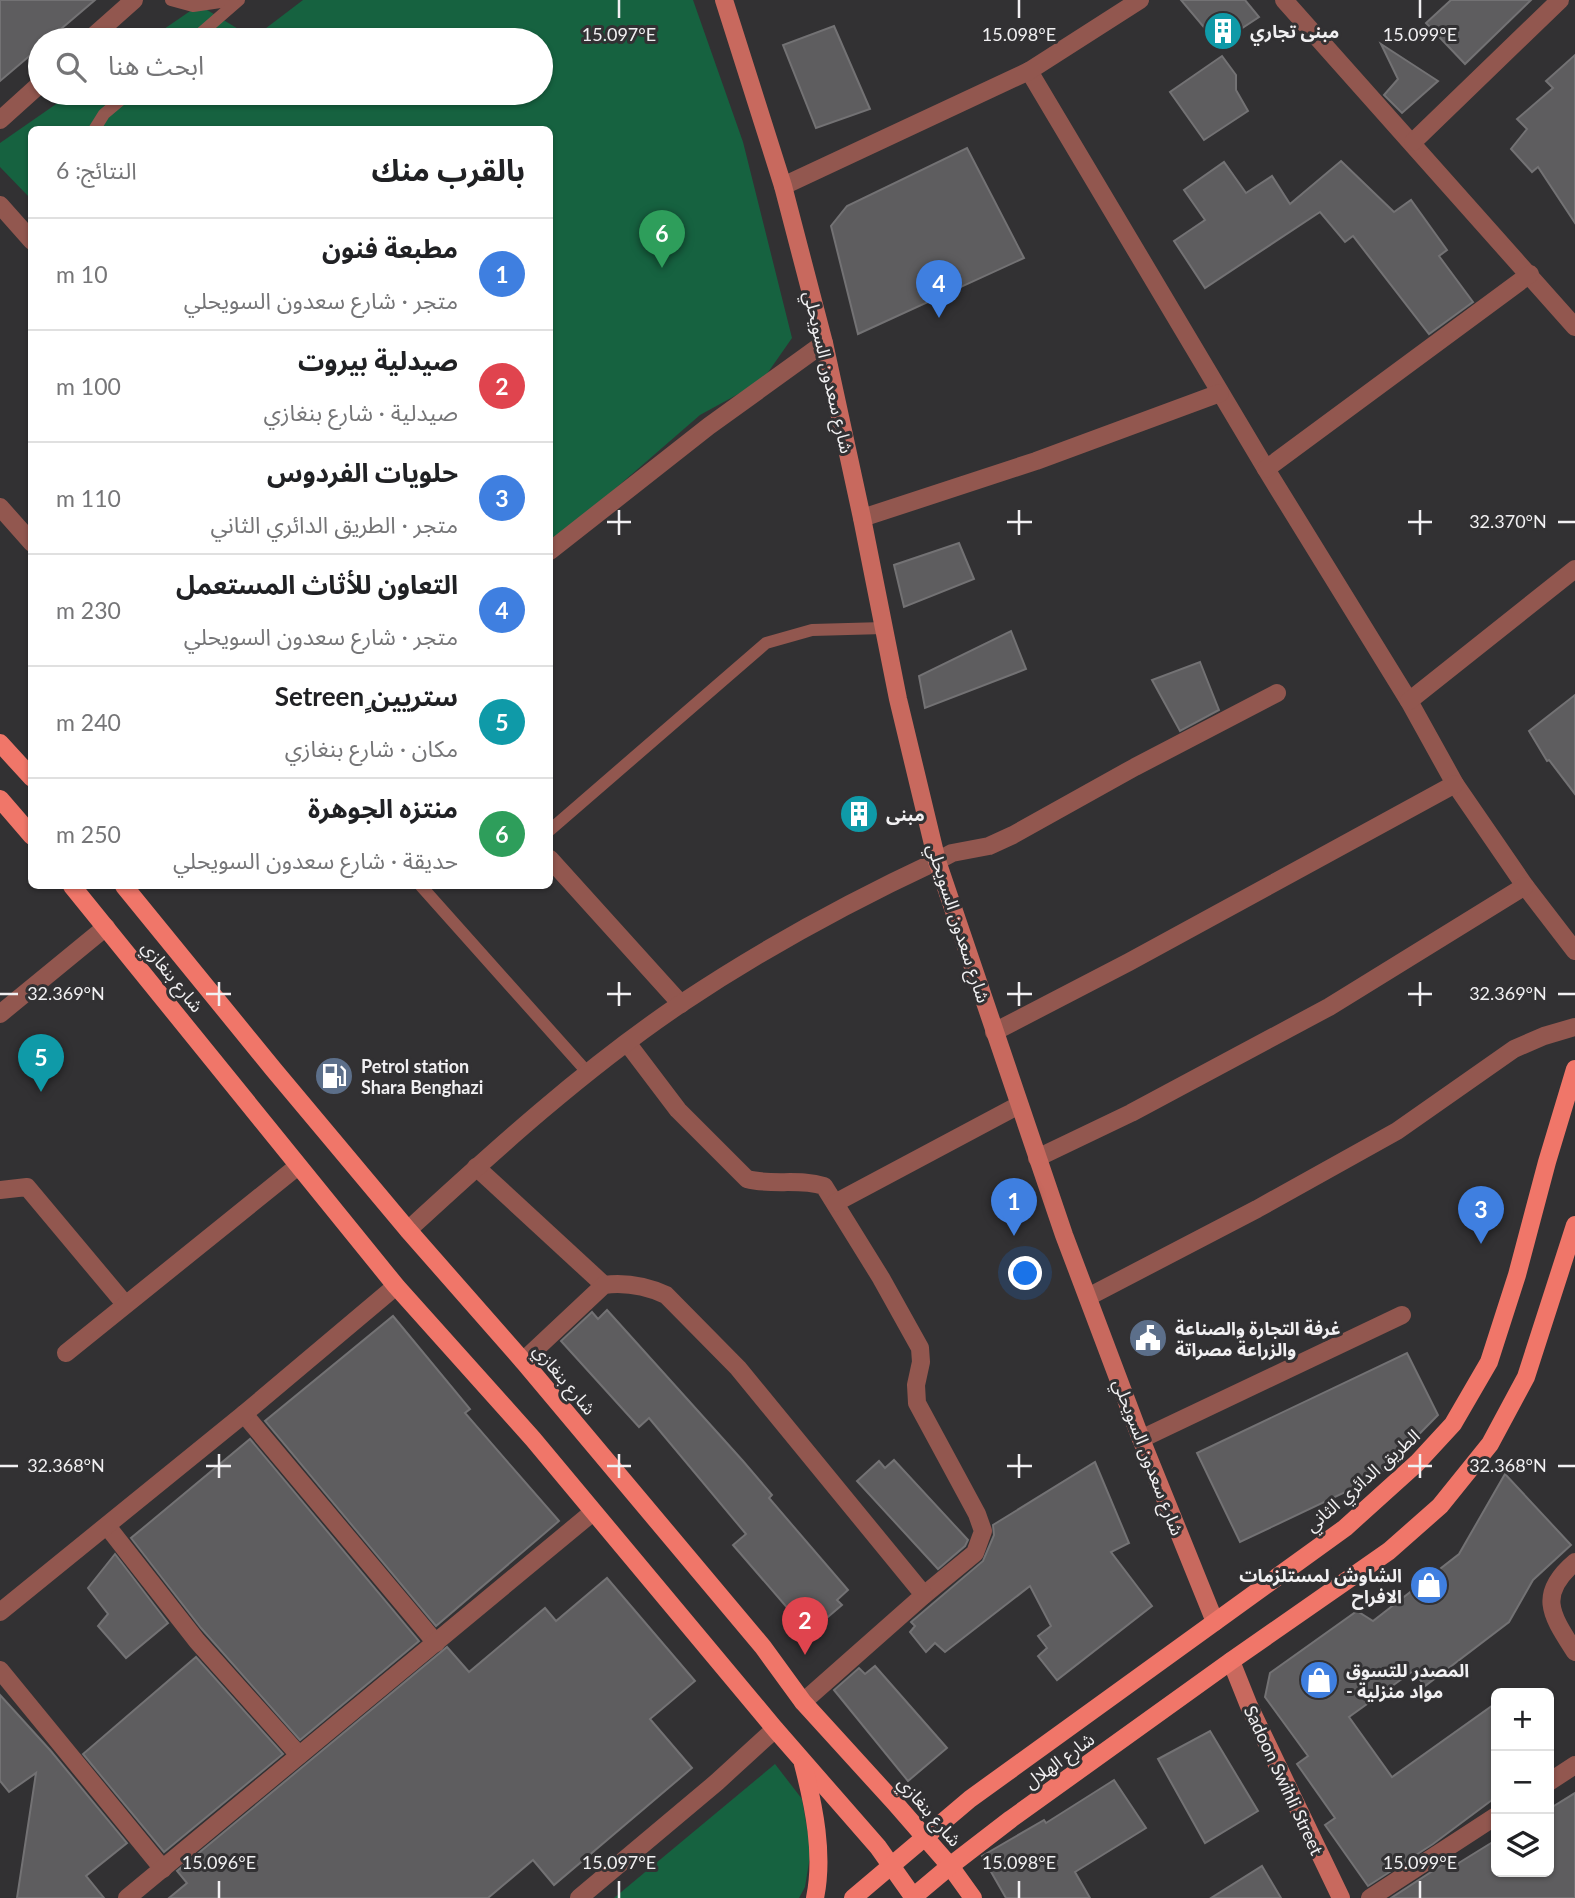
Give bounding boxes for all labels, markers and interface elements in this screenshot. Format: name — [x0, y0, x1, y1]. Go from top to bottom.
building icon: مبنى تجاري — [1202, 10, 1244, 52]
place label: مبنى تجاري — [1250, 20, 1339, 46]
text: 15.097°E — [582, 23, 656, 45]
text: 15.098°E — [982, 23, 1056, 45]
text: 15.099°E — [1383, 23, 1457, 45]
search box — [28, 28, 553, 105]
icon: search — [52, 48, 90, 86]
text: ابحث هنا — [108, 49, 204, 81]
text: بالقرب منك — [371, 151, 525, 187]
text: النتائج: 6 — [56, 156, 137, 184]
pin: 6 — [639, 210, 685, 268]
text: مطبعة فنون — [322, 232, 458, 264]
text: 10 m — [56, 260, 108, 288]
text: 1 — [495, 260, 509, 288]
pin: 4 — [916, 260, 962, 318]
text: متجر · شارع سعدون السويحلي — [184, 286, 458, 314]
street label: شارع سعدون السويحلي — [796, 289, 858, 456]
text: صيدلية بيروت — [298, 344, 458, 376]
text: 100 m — [56, 372, 121, 400]
text: 2 — [495, 372, 509, 400]
text: صيدلية · شارع بنغازي — [264, 398, 458, 426]
text: حلويات الفردوس — [267, 456, 458, 488]
text: 110 m — [56, 484, 121, 512]
text: 3 — [495, 484, 509, 512]
text: متجر · الطريق الدائري الثاني — [211, 510, 458, 538]
text: 32.370°N — [1469, 510, 1547, 532]
text: التعاون للأثاث المستعمل — [176, 568, 458, 600]
text: 230 m — [56, 596, 121, 624]
text: 4 — [495, 596, 509, 624]
text: متجر · شارع سعدون السويحلي — [184, 622, 458, 650]
text: ستريين ٍSetreen — [275, 680, 458, 712]
text: 240 m — [56, 708, 121, 736]
text: 5 — [495, 708, 509, 736]
text: مكان · شارع بنغازي — [285, 734, 458, 762]
text: منتزه الجوهرة — [308, 792, 458, 824]
building icon: مبنى — [838, 793, 880, 835]
place label: مبنى — [886, 803, 925, 825]
text: 250 m — [56, 820, 121, 848]
text: 6 — [495, 820, 509, 848]
street label: شارع سعدون السويحلي — [919, 841, 995, 1007]
text: حديقة · شارع سعدون السويحلي — [173, 846, 458, 874]
street label: شارع بنغازي — [134, 936, 208, 1019]
text: 32.369°N — [27, 982, 105, 1004]
text: 32.369°N — [1469, 982, 1547, 1004]
pin: 5 — [18, 1034, 64, 1092]
fuel station icon: Petrol station Shara Benghazi — [313, 1055, 355, 1097]
place label: Petrol station Shara Benghazi — [361, 1055, 483, 1098]
pin: 1 — [991, 1178, 1037, 1236]
pin: 3 — [1458, 1186, 1504, 1244]
your location — [1008, 1256, 1042, 1290]
public building icon: غرفة التجارة والصناعة والزراعة مصراتة — [1127, 1317, 1169, 1359]
place label: غرفة التجارة والصناعة والزراعة مصراتة — [1175, 1317, 1341, 1361]
street label: شارع بنغازي — [526, 1339, 601, 1421]
street label: شارع سعدون السويحلي — [1105, 1376, 1189, 1540]
street label: الطريق الدائري الثاني — [1300, 1424, 1426, 1538]
text: 32.368°N — [27, 1454, 105, 1476]
text: 32.368°N — [1469, 1454, 1547, 1476]
place label: الشاوش لمستلزمات الافراح — [1239, 1564, 1402, 1610]
shop icon: الشاوش لمستلزمات الافراح — [1408, 1564, 1450, 1606]
pin: 2 — [782, 1597, 828, 1655]
shop icon: المصدر للتسوق - مواد منزلية — [1298, 1659, 1340, 1701]
place label: المصدر للتسوق - مواد منزلية — [1346, 1659, 1469, 1703]
map controls — [1491, 1688, 1554, 1877]
button: + — [1491, 1688, 1554, 1751]
street label: Sadoon Swihli Street — [1240, 1702, 1328, 1859]
street label: شارع الهلال — [1020, 1727, 1101, 1796]
button: − — [1491, 1751, 1554, 1814]
street label: شارع بنغازي — [891, 1771, 966, 1853]
button: layers — [1491, 1814, 1554, 1877]
text: 15.096°E — [182, 1851, 256, 1873]
text: 15.097°E — [582, 1851, 656, 1873]
text: 15.098°E — [982, 1851, 1056, 1873]
text: 15.099°E — [1383, 1851, 1457, 1873]

